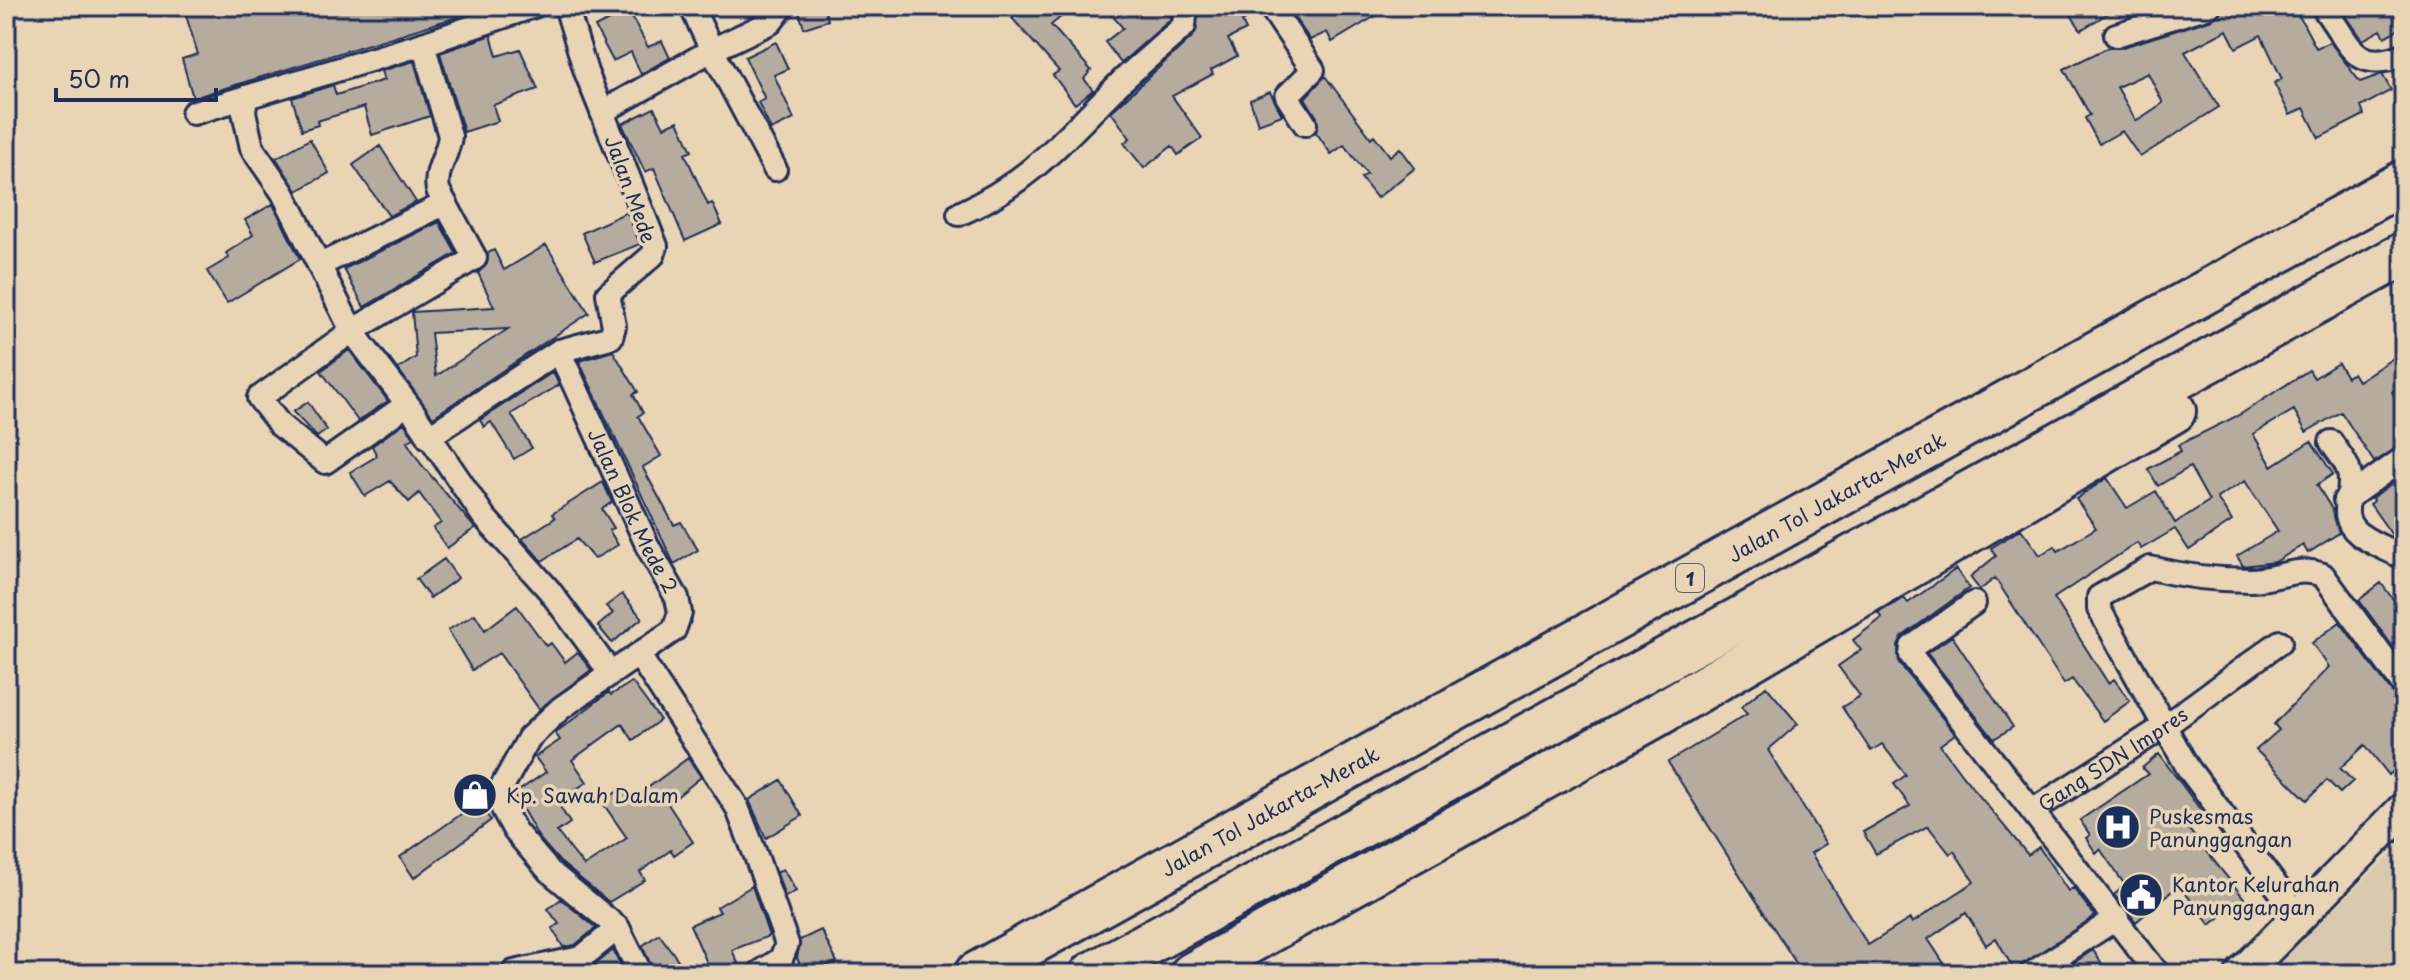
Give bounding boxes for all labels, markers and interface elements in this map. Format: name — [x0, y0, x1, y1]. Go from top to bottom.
scale bar — [56, 52, 216, 102]
text: 50 m — [68, 60, 130, 96]
street label: Jalan Mede — [598, 131, 664, 247]
street label: Jalan Blok Mede 2 — [581, 423, 686, 598]
street label: Jalan Tol Jakarta–Merak — [1722, 424, 1951, 569]
road number: 1 — [1676, 564, 1704, 592]
street label: Gang SDN Impres — [2032, 699, 2194, 819]
street label: Jalan Tol Jakarta–Merak — [1155, 738, 1384, 884]
shop icon: Kp. Sawah Dalam — [451, 771, 499, 819]
place label: Kp. Sawah Dalam — [506, 780, 679, 810]
place label: Puskesmas Panunggangan — [2149, 801, 2292, 854]
hospital icon: Puskesmas Panunggangan — [2094, 803, 2142, 851]
place label: Kantor Kelurahan Panunggangan — [2172, 869, 2340, 922]
public building icon: Kantor Kelurahan Panunggangan — [2117, 871, 2165, 919]

